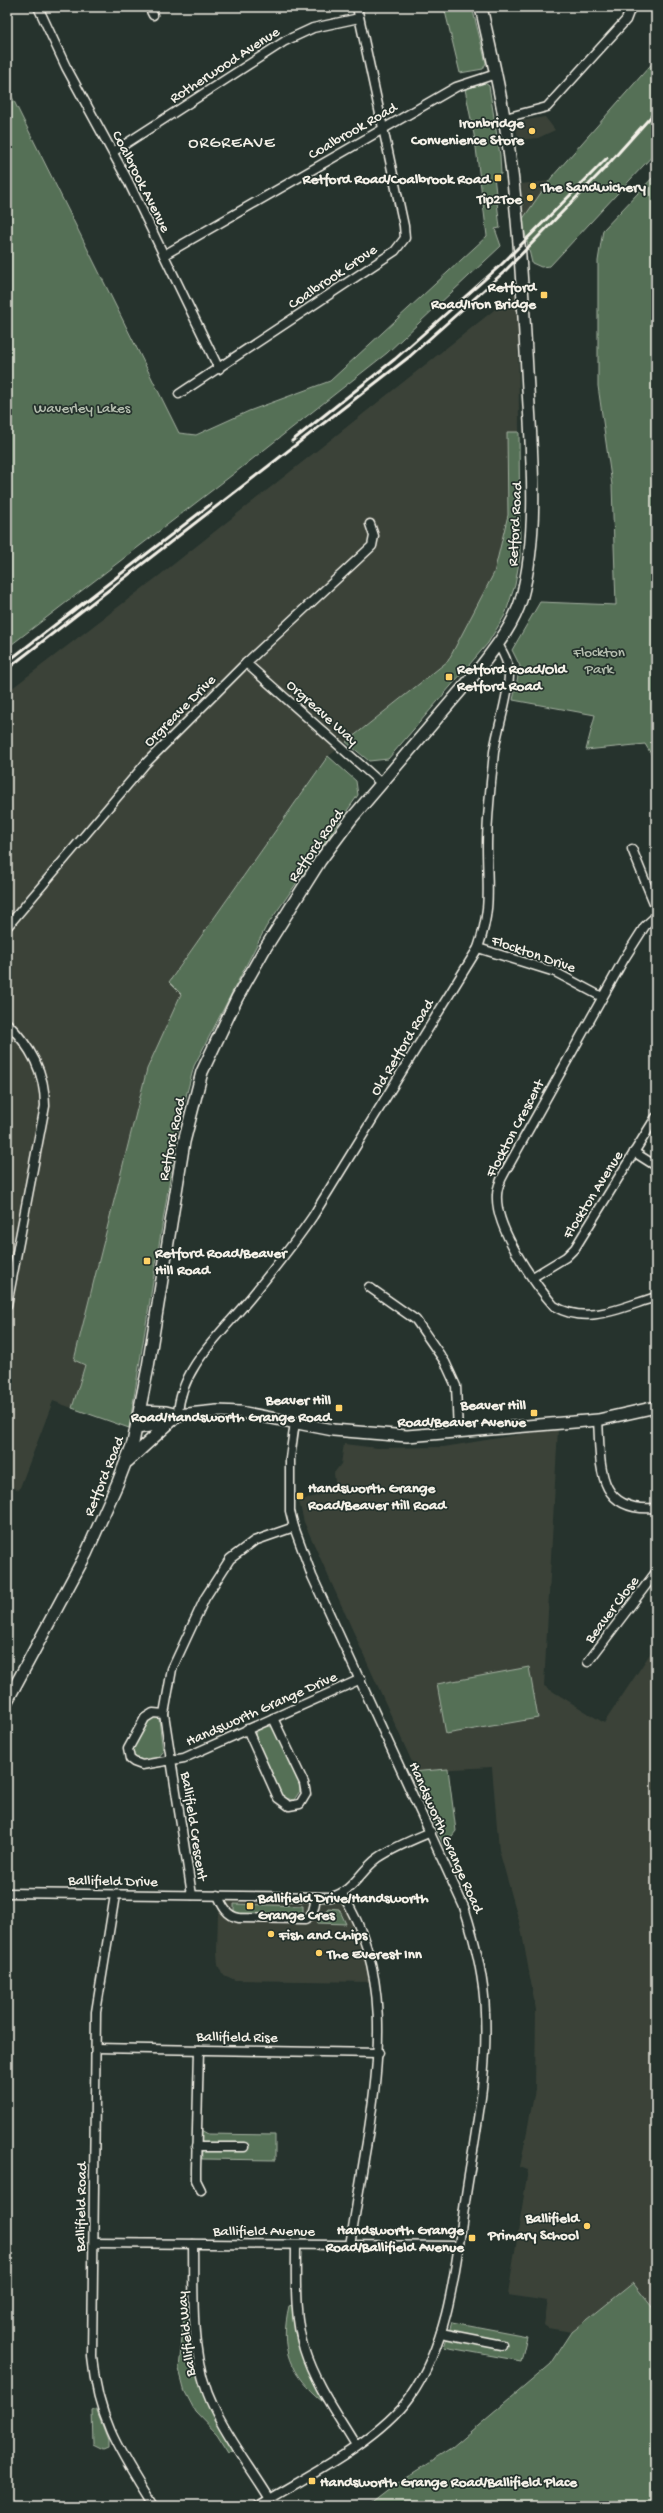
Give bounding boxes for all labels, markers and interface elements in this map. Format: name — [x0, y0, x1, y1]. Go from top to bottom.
street label: Rotherwood Avenue — [167, 23, 284, 108]
street label: Coalbrook Road — [305, 98, 402, 164]
place label: Ironbridge Convenience Store — [410, 115, 525, 150]
marker: Ironbridge Convenience Store — [527, 126, 537, 136]
street label: Coalbrook Avenue — [107, 128, 174, 236]
district label: ORGREAVE — [188, 134, 276, 154]
place label: Retford Road/Coalbrook Road — [302, 171, 492, 189]
marker: Retford Road/Coalbrook Road — [493, 173, 503, 183]
place label: The Sandwichery — [540, 179, 646, 197]
marker: The Sandwichery — [528, 181, 538, 191]
place label: Tip2Toe — [476, 191, 523, 209]
marker: Tip2Toe — [525, 193, 535, 203]
street label: Coalbrook Grove — [285, 241, 381, 314]
place label: Retford Road/Iron Bridge — [430, 279, 538, 314]
marker: Retford Road/Iron Bridge — [539, 290, 549, 300]
park label: Waverley Lakes — [34, 400, 131, 418]
street label: Retford Road — [505, 480, 527, 567]
park label: Flockton Park — [572, 644, 625, 679]
place label: Retford Road/Old Retford Road — [456, 661, 568, 696]
street label: Orgreave Drive — [141, 671, 220, 751]
marker: Retford Road/Old Retford Road — [444, 672, 454, 682]
street label: Orgreave Way — [282, 676, 362, 751]
street label: Retford Road — [285, 805, 349, 886]
street label: Flockton Drive — [488, 932, 578, 978]
street label: Old Retford Road — [367, 996, 439, 1099]
street label: Flockton Crescent — [482, 1075, 550, 1182]
street label: Retford Road — [155, 1095, 191, 1183]
street label: Flockton Avenue — [559, 1148, 628, 1243]
place label: Retford Road/Beaver Hill Road — [154, 1245, 288, 1280]
marker: Retford Road/Beaver Hill Road — [142, 1256, 152, 1266]
place label: Beaver Hill Road/Handsworth Grange Road — [130, 1392, 333, 1427]
place label: Beaver Hill Road/Beaver Avenue — [397, 1397, 527, 1432]
marker: Beaver Hill Road/Handsworth Grange Road — [334, 1403, 344, 1413]
marker: Beaver Hill Road/Beaver Avenue — [529, 1408, 539, 1418]
street label: Retford Road — [81, 1433, 129, 1519]
place label: Handsworth Grange Road/Beaver Hill Road — [307, 1480, 448, 1515]
marker: Handsworth Grange Road/Beaver Hill Road — [295, 1491, 305, 1501]
street label: Beaver Close — [581, 1573, 644, 1648]
street label: Handsworth Grange Drive — [183, 1668, 340, 1751]
street label: Handsworth Grange Road — [404, 1759, 487, 1917]
street label: Ballifield Crescent — [175, 1770, 211, 1884]
street label: Ballifield Drive — [67, 1872, 158, 1892]
place label: Ballifield Drive/Handsworth Grange Cres — [257, 1890, 429, 1925]
marker: Ballifield Drive/Handsworth Grange Cres — [245, 1901, 255, 1911]
place label: Fish and Chips — [278, 1927, 369, 1945]
marker: Fish and Chips — [266, 1929, 276, 1939]
place label: The Everest Inn — [326, 1946, 423, 1964]
marker: The Everest Inn — [314, 1948, 324, 1958]
street label: Ballifield Rise — [195, 2028, 278, 2048]
street label: Ballifield Road — [72, 2161, 92, 2253]
place label: Ballifield Primary School — [487, 2210, 581, 2245]
marker: Ballifield Primary School — [582, 2221, 592, 2231]
place label: Handsworth Grange Road/Ballifield Avenue — [324, 2222, 465, 2257]
street label: Ballifield Avenue — [212, 2223, 315, 2241]
marker: Handsworth Grange Road/Ballifield Avenue — [467, 2233, 477, 2243]
street label: Ballifield Way — [174, 2290, 201, 2378]
place label: Handsworth Grange Road/Ballifield Place — [320, 2474, 578, 2492]
marker: Handsworth Grange Road/Ballifield Place — [307, 2476, 317, 2486]

